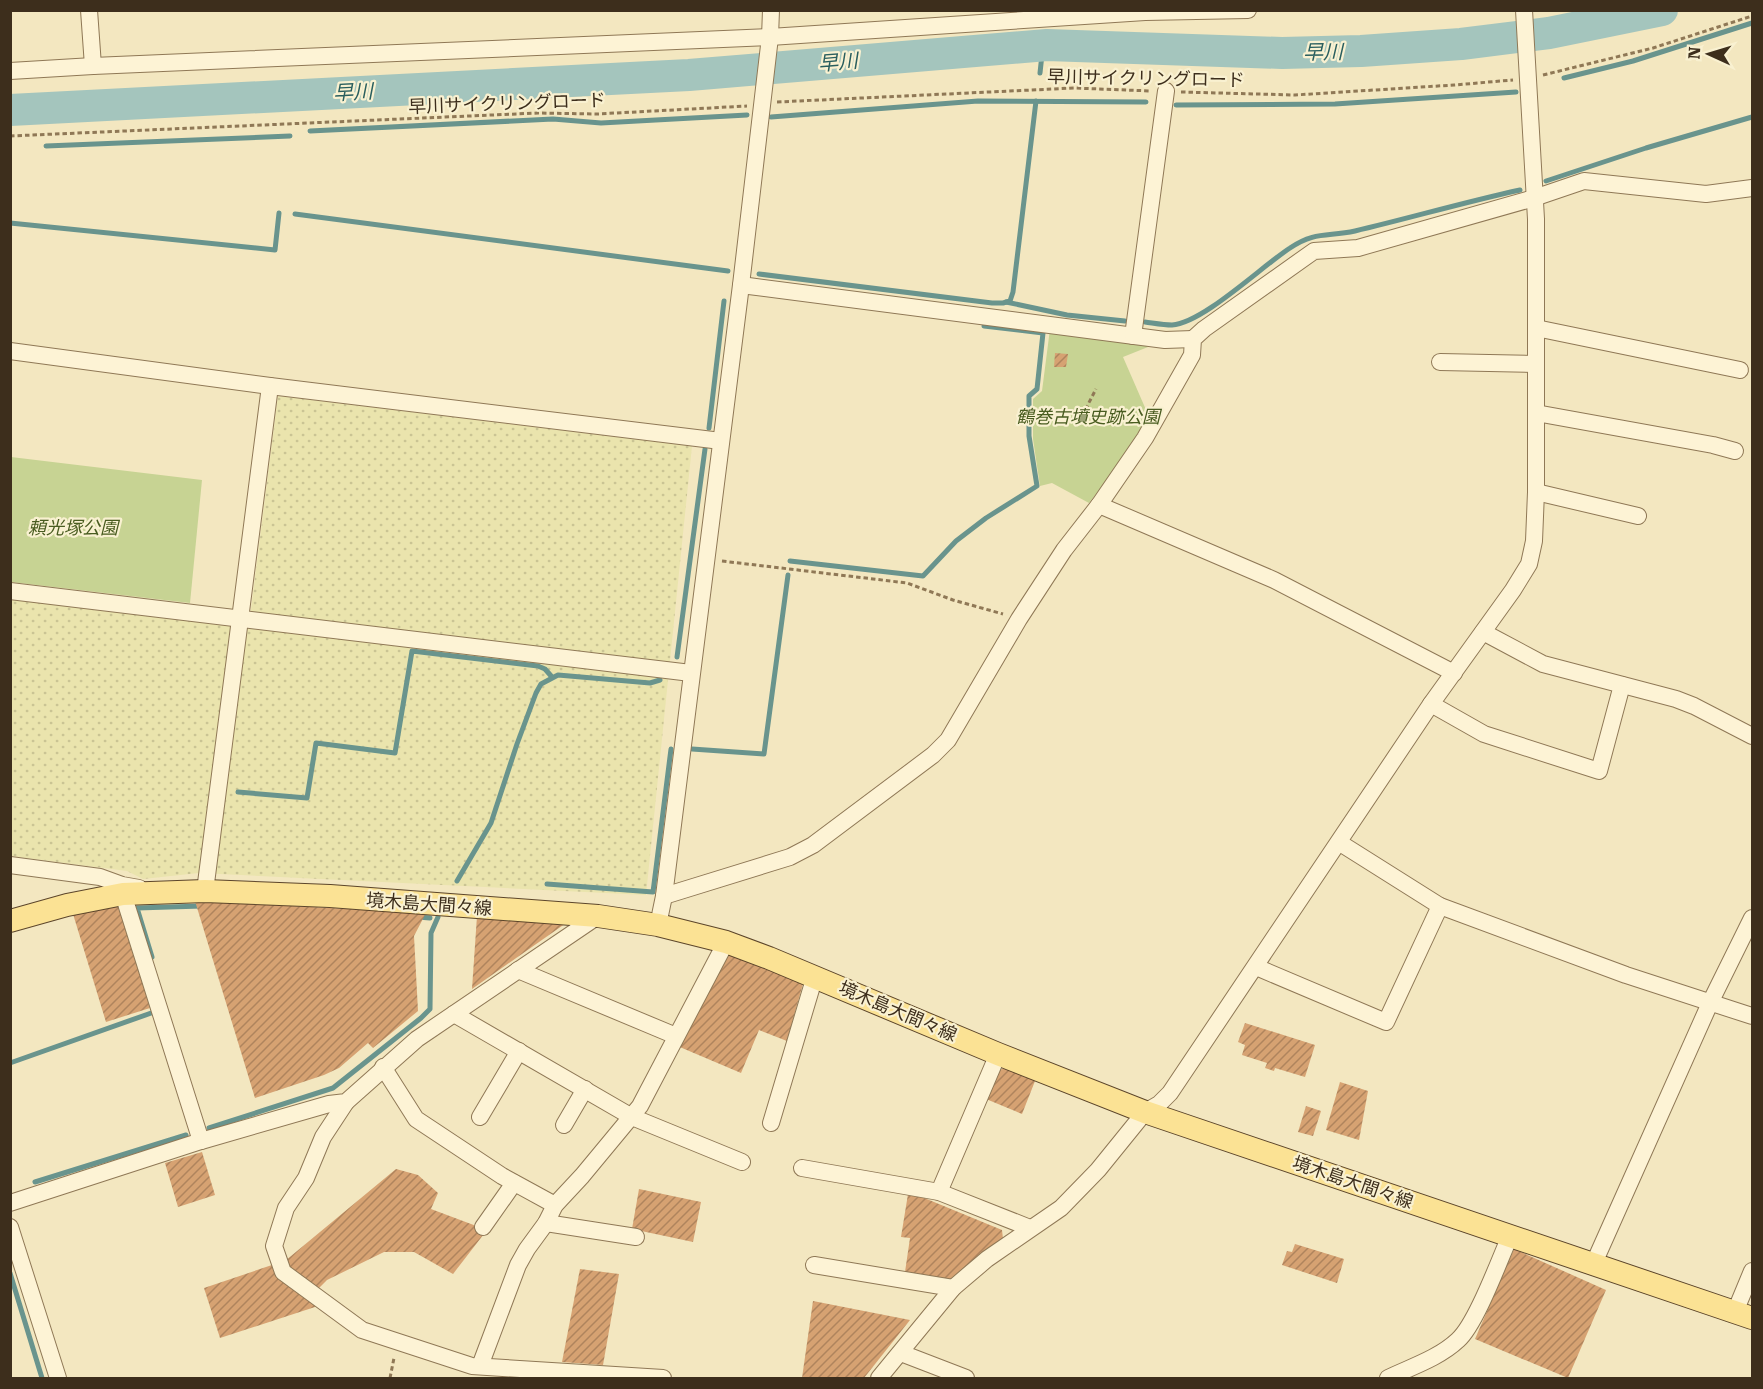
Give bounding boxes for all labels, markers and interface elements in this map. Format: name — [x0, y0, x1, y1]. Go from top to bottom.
north arrow — [1679, 24, 1739, 84]
water label: 早川 — [1303, 40, 1345, 64]
text: N — [1685, 46, 1704, 60]
water label: 早川 — [817, 48, 861, 76]
street label: 早川サイクリングロード — [1047, 66, 1245, 90]
water label: 早川 — [332, 79, 376, 105]
street label: 早川サイクリングロード — [408, 89, 606, 117]
park label: 鶴巻古墳史跡公園 — [1016, 406, 1163, 427]
park label: 頼光塚公園 — [28, 517, 121, 538]
street label: 境木島大間々線 — [365, 889, 493, 919]
street label: 境木島大間々線 — [836, 977, 960, 1045]
street label: 境木島大間々線 — [1290, 1152, 1416, 1212]

